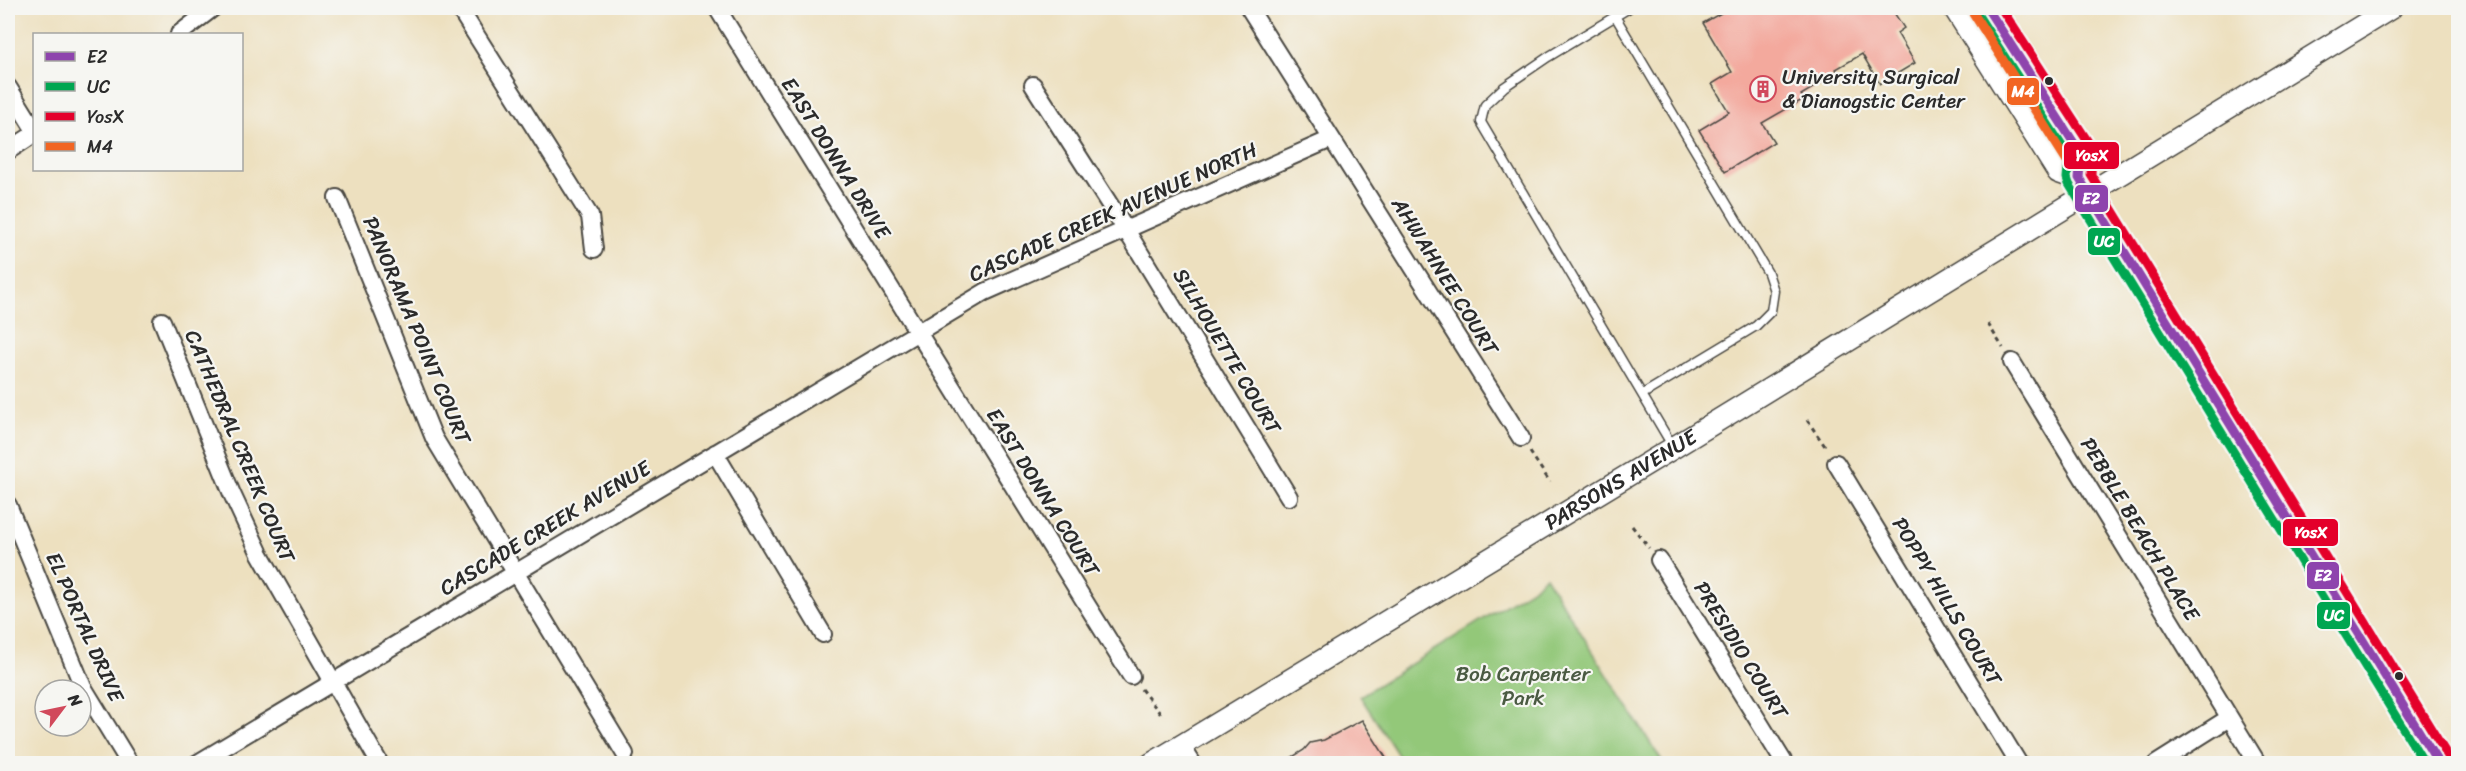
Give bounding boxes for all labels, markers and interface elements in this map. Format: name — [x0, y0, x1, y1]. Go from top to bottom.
legend — [33, 33, 243, 171]
text: E2 — [87, 41, 107, 73]
place label: University Surgical & Dianogstic Center — [1782, 58, 1966, 120]
street label: EAST DONNA DRIVE — [771, 69, 902, 248]
text: UC — [87, 71, 111, 103]
building icon: University Surgical & Dianogstic Center — [1748, 74, 1778, 104]
unlabelled marker — [2043, 75, 2055, 87]
line badge: M4 — [2006, 77, 2040, 106]
text: M4 — [2010, 77, 2035, 106]
text: YosX — [87, 101, 124, 133]
text: M4 — [87, 131, 113, 163]
street label: CASCADE CREEK AVENUE NORTH — [962, 131, 1264, 293]
line badge: YosX — [2063, 141, 2120, 170]
text: YosX — [2075, 141, 2109, 170]
line badge: E2 — [2074, 184, 2109, 213]
text: E2 — [2082, 184, 2101, 213]
street label: AHWAHNEE COURT — [1380, 188, 1510, 364]
street label: PANORAMA POINT COURT — [352, 210, 483, 451]
line badge: UC — [2087, 227, 2121, 256]
text: UC — [2094, 227, 2115, 256]
street label: SILHOUETTE COURT — [1162, 260, 1293, 443]
street label: CATHEDRAL CREEK COURT — [174, 324, 307, 570]
street label: EAST DONNA COURT — [976, 400, 1111, 586]
street label: PARSONS AVENUE — [1537, 418, 1706, 541]
street label: PEBBLE BEACH PLACE — [2070, 430, 2211, 630]
street label: CASCADE CREEK AVENUE — [432, 449, 659, 606]
street label: POPPY HILLS COURT — [1881, 509, 2013, 694]
line badge: YosX — [2282, 518, 2339, 547]
text: YosX — [2294, 518, 2328, 547]
street label: EL PORTAL DRIVE — [35, 546, 136, 709]
line badge: E2 — [2306, 561, 2340, 590]
text: E2 — [2314, 561, 2333, 590]
street label: PRESIDIO COURT — [1683, 573, 1799, 728]
line badge: UC — [2316, 601, 2351, 630]
text: UC — [2324, 601, 2345, 630]
park label: Bob Carpenter Park — [1456, 655, 1592, 717]
unlabelled marker — [2393, 670, 2405, 682]
north arrow — [33, 678, 93, 738]
text: N — [60, 687, 91, 713]

